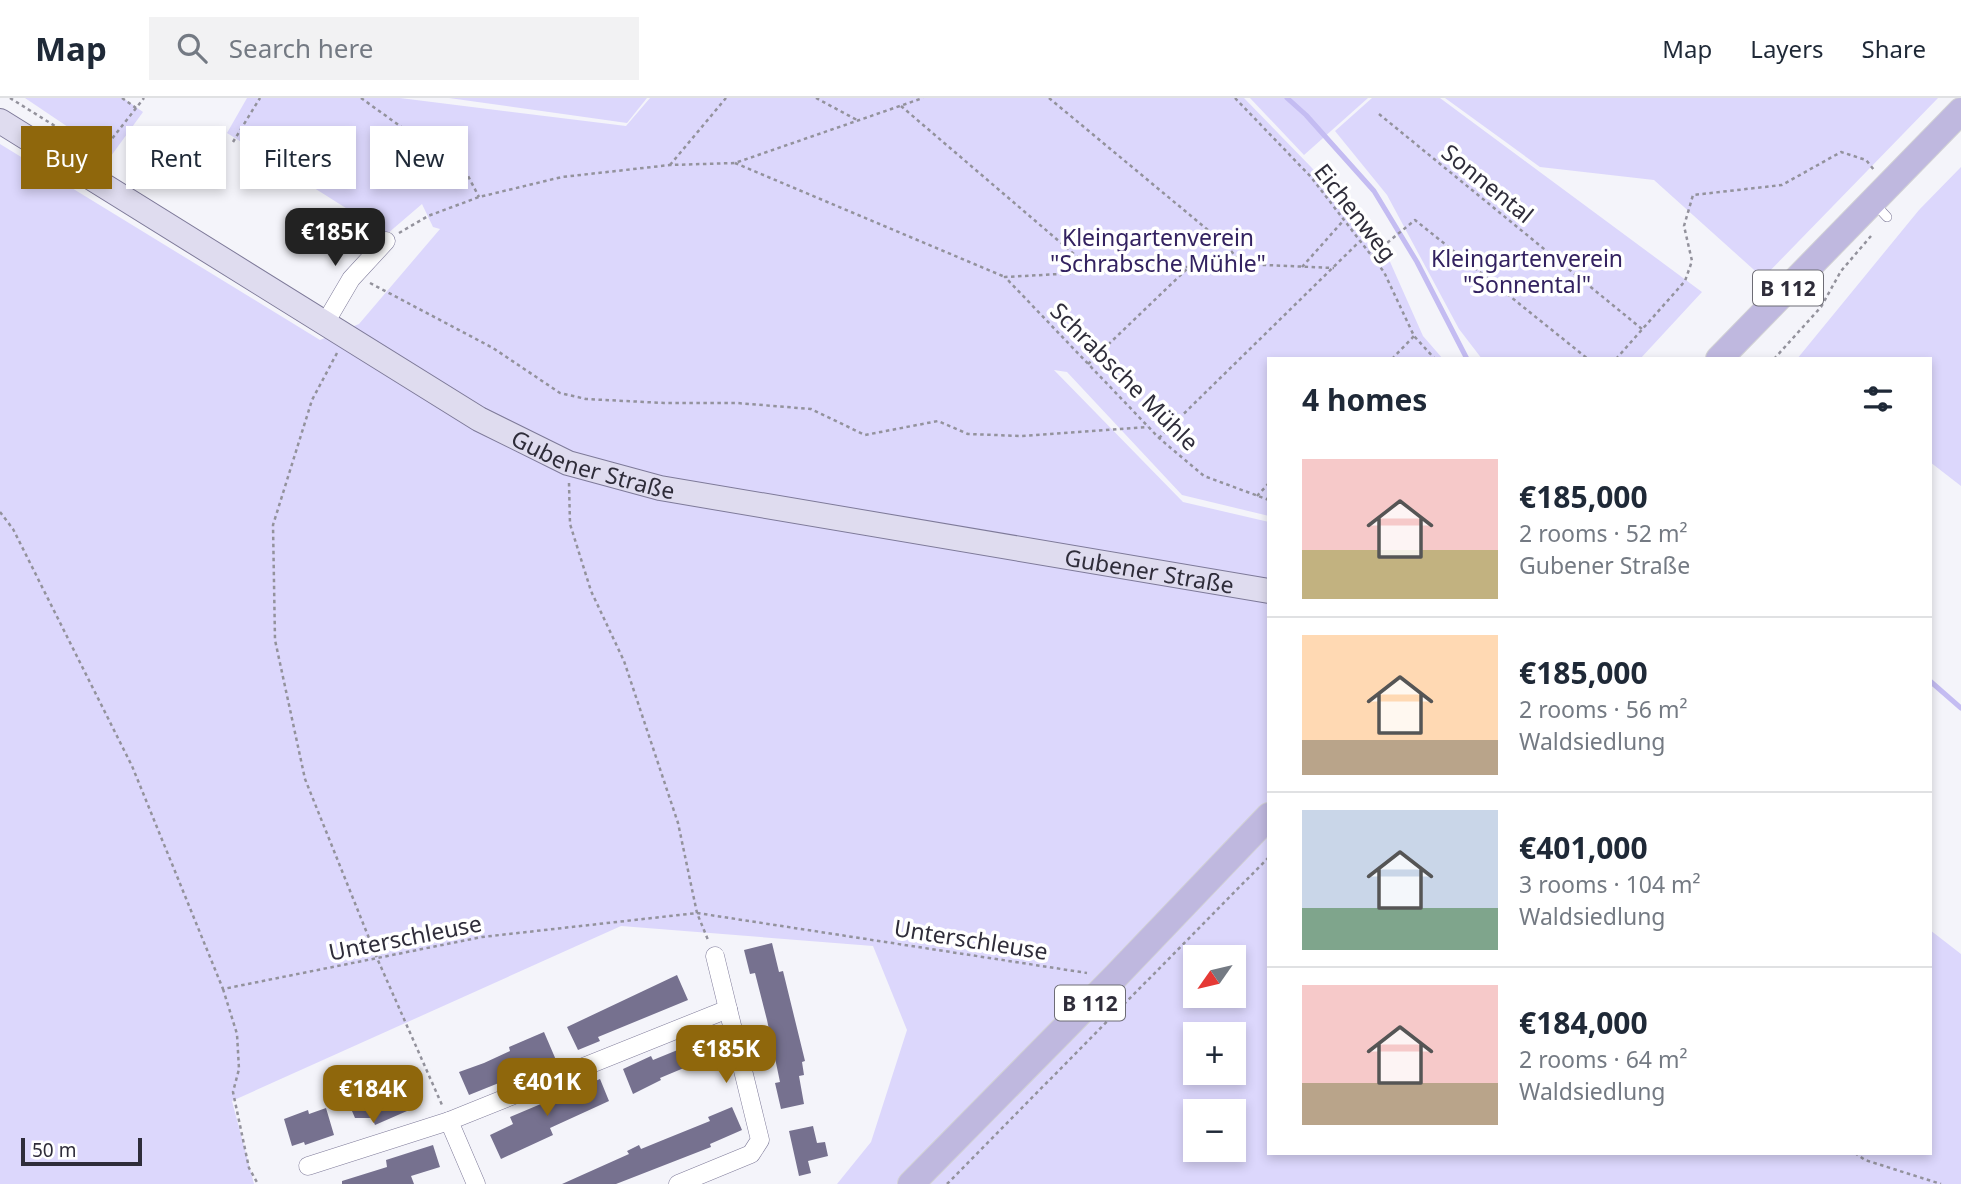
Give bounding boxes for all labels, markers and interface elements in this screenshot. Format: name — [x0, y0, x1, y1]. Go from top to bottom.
search box — [149, 17, 639, 80]
text: Map — [35, 26, 107, 71]
icon: search — [173, 29, 211, 67]
text: Search here — [229, 30, 373, 66]
text: Map — [1662, 32, 1712, 65]
text: Layers — [1750, 32, 1824, 65]
text: Share — [1862, 32, 1926, 65]
chip: Buy — [21, 126, 112, 189]
chip: Rent — [126, 126, 226, 189]
chip: Filters — [240, 126, 356, 189]
chip: New — [370, 126, 468, 189]
street label: Sonnental — [1435, 136, 1541, 230]
street label: Eichenweg — [1308, 156, 1404, 268]
pin: €185K — [286, 208, 384, 268]
text: €185K — [301, 215, 369, 247]
park label: Kleingartenverein "Schrabsche Mühle" — [1050, 221, 1266, 279]
park label: Kleingartenverein "Sonnental" — [1431, 242, 1623, 300]
road number: B 112 — [1753, 270, 1823, 306]
street label: Schrabsche Mühle — [1044, 295, 1206, 457]
text: 4 homes — [1302, 379, 1427, 420]
icon: filters — [1859, 380, 1897, 418]
street label: Gubener Straße — [506, 422, 677, 506]
text: €185,000 — [1519, 476, 1648, 517]
icon: home — [1358, 487, 1442, 571]
text: 2 rooms · 52 m² — [1519, 517, 1688, 549]
street label: Gubener Straße — [1062, 541, 1236, 601]
text: Gubener Straße — [1519, 549, 1690, 581]
text: €185,000 — [1519, 652, 1648, 693]
icon: home — [1358, 663, 1442, 747]
text: 2 rooms · 56 m² — [1519, 693, 1688, 725]
text: Waldsiedlung — [1519, 725, 1666, 757]
text: €401,000 — [1519, 827, 1648, 868]
icon: home — [1358, 838, 1442, 922]
text: 3 rooms · 104 m² — [1519, 868, 1701, 900]
text: Waldsiedlung — [1519, 900, 1666, 932]
street label: Unterschleuse — [326, 906, 484, 968]
street label: Unterschleuse — [892, 911, 1050, 967]
north arrow — [1183, 945, 1246, 1008]
map controls — [1183, 945, 1246, 1162]
road number: B 112 — [1055, 986, 1125, 1020]
text: €184,000 — [1519, 1002, 1648, 1043]
icon: home — [1358, 1013, 1442, 1097]
button: + — [1183, 1022, 1246, 1085]
pin: €185K — [677, 1026, 775, 1085]
text: €185K — [692, 1032, 760, 1064]
text: 2 rooms · 64 m² — [1519, 1043, 1688, 1075]
pin: €401K — [498, 1058, 596, 1118]
text: €401K — [513, 1065, 581, 1097]
pin: €184K — [324, 1066, 422, 1125]
text: €184K — [339, 1072, 407, 1104]
text: Waldsiedlung — [1519, 1075, 1666, 1107]
button: − — [1183, 1099, 1246, 1162]
scale bar — [21, 1135, 142, 1167]
text: 50 m — [32, 1137, 76, 1163]

